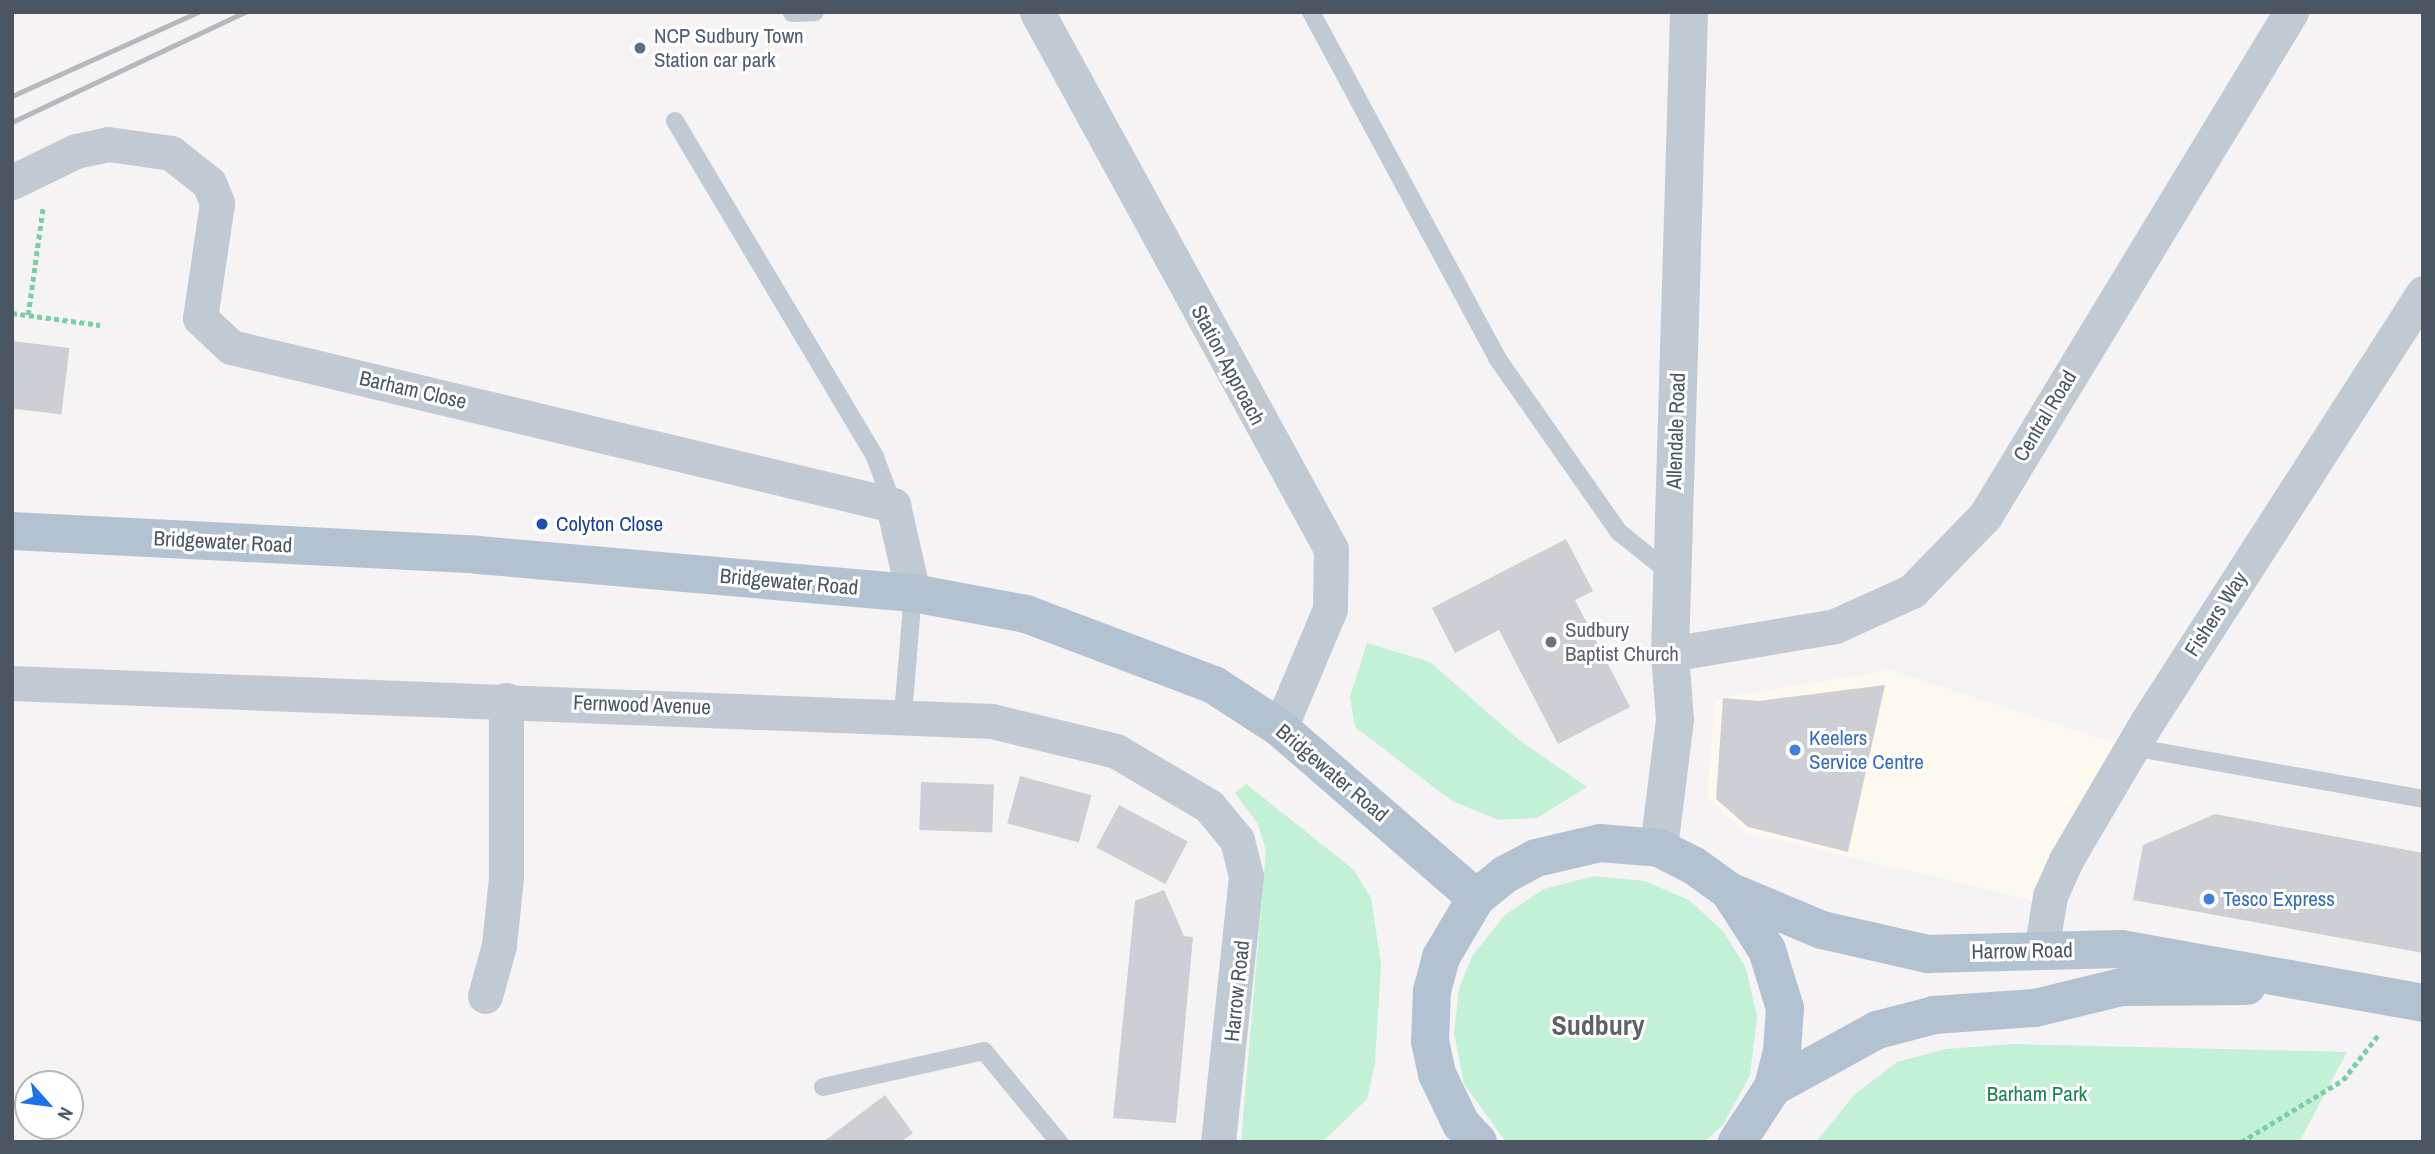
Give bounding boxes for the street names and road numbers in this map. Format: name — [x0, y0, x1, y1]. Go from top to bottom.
street label: Station Approach — [1186, 300, 1270, 430]
street label: Barham Close — [357, 365, 469, 415]
street label: Central Road — [2008, 366, 2082, 466]
street label: Allendale Road — [1661, 372, 1691, 490]
street label: Bridgewater Road — [153, 526, 293, 558]
street label: Bridgewater Road — [719, 563, 859, 601]
street label: Fishers Way — [2179, 567, 2253, 661]
street label: Fernwood Avenue — [572, 690, 712, 720]
street label: Bridgewater Road — [1271, 719, 1393, 827]
street label: Harrow Road — [1971, 938, 2073, 964]
street label: Harrow Road — [1219, 939, 1255, 1043]

